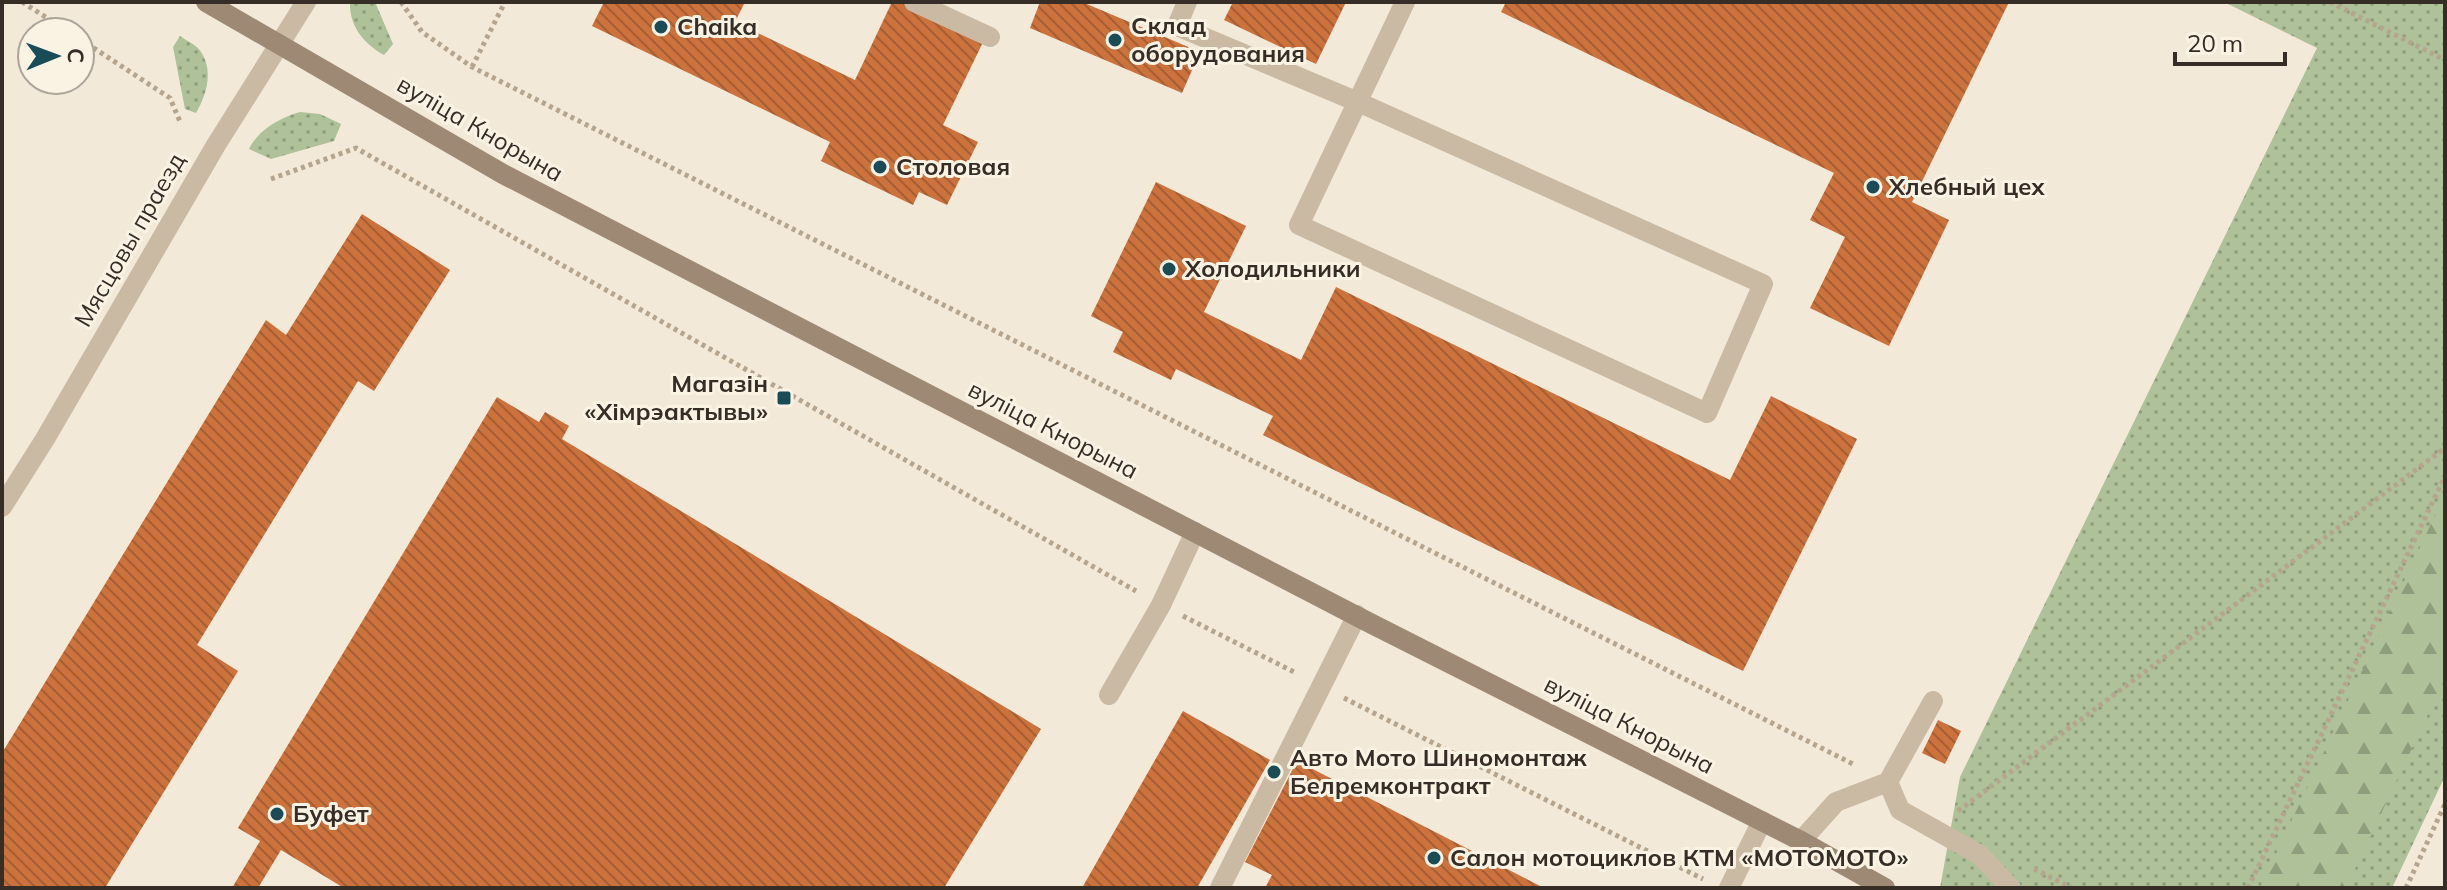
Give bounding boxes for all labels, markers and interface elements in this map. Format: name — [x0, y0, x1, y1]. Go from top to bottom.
place label: Склад оборудования — [1131, 10, 1305, 68]
place label: Chaika — [677, 11, 757, 41]
north arrow — [16, 16, 96, 96]
scale bar — [2175, 16, 2285, 66]
marker: Chaika — [652, 18, 670, 36]
text: 20 m — [2187, 28, 2243, 58]
marker: Склад оборудования — [1106, 31, 1124, 49]
text: С — [62, 48, 90, 63]
street label: вуліца Кнорына — [392, 68, 569, 188]
street label: Мясцовы праезд — [67, 147, 191, 332]
place label: Столовая — [896, 151, 1010, 181]
marker: Столовая — [871, 158, 889, 176]
place label: Хлебный цех — [1888, 171, 2045, 201]
marker: Хлебный цех — [1864, 178, 1882, 196]
place label: Холодильники — [1184, 253, 1361, 283]
marker: Холодильники — [1160, 260, 1178, 278]
place label: Магазін «Хімрэактывы» — [584, 368, 768, 426]
street label: вуліца Кнорына — [963, 373, 1143, 485]
marker: Магазін «Хімрэактывы» — [775, 389, 793, 407]
street label: вуліца Кнорына — [1539, 668, 1719, 780]
place label: Авто Мото Шиномонтаж Белремконтракт — [1290, 742, 1587, 800]
marker: Авто Мото Шиномонтаж Белремконтракт — [1265, 763, 1283, 781]
place label: Буфет — [293, 798, 369, 828]
marker: Буфет — [268, 805, 286, 823]
place label: Салон мотоциклов КТМ «МОТОМОТО» — [1450, 842, 1909, 872]
marker: Салон мотоциклов КТМ «МОТОМОТО» — [1425, 849, 1443, 867]

